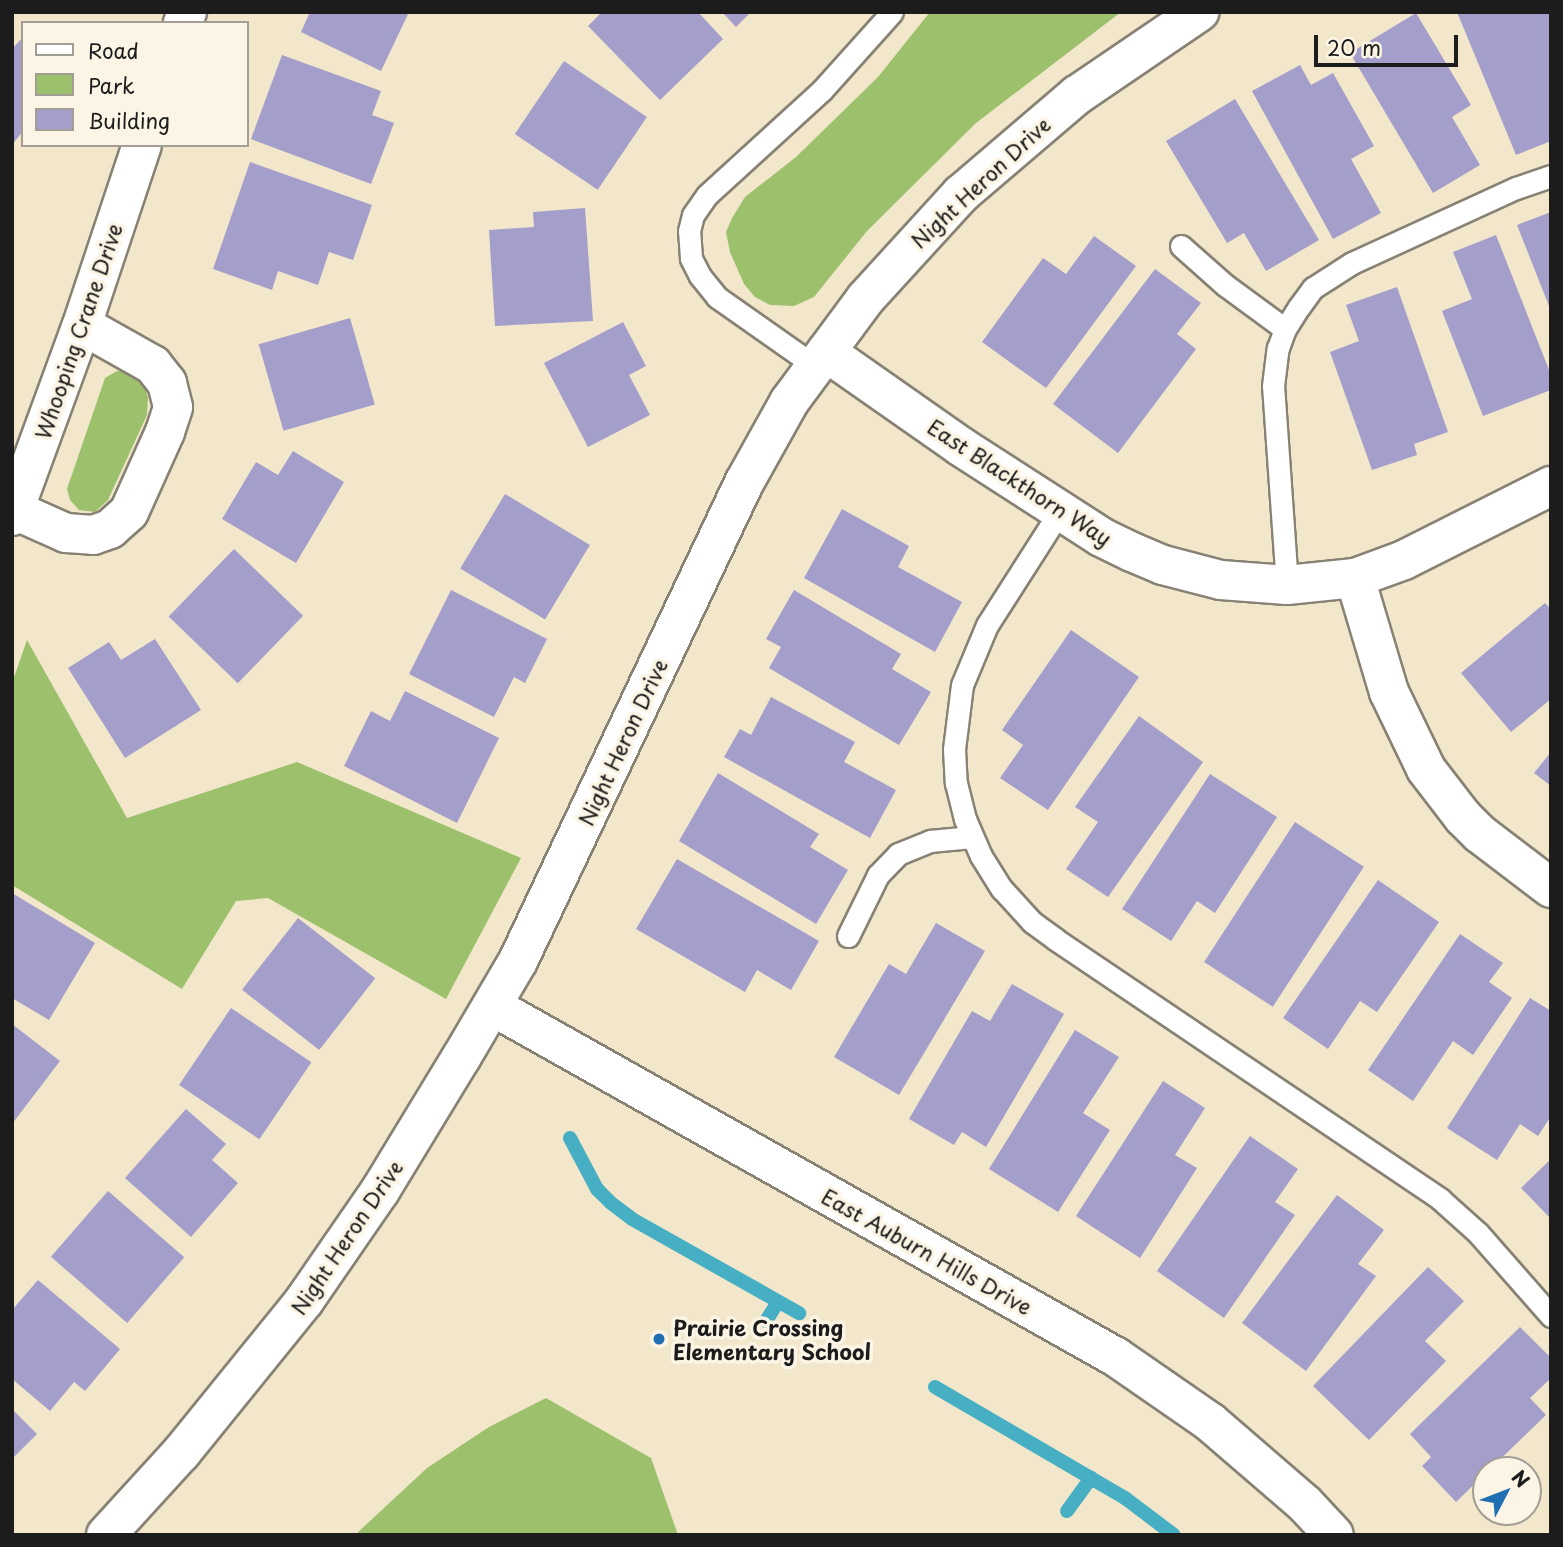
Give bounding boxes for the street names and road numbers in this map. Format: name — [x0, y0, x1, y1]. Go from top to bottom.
street label: Night Heron Drive — [904, 110, 1056, 254]
street label: Whooping Crane Drive — [29, 218, 127, 444]
street label: East Blackthorn Way — [924, 413, 1116, 551]
street label: Night Heron Drive — [572, 653, 672, 831]
street label: Night Heron Drive — [284, 1154, 408, 1320]
street label: East Auburn Hills Drive — [817, 1183, 1037, 1319]

